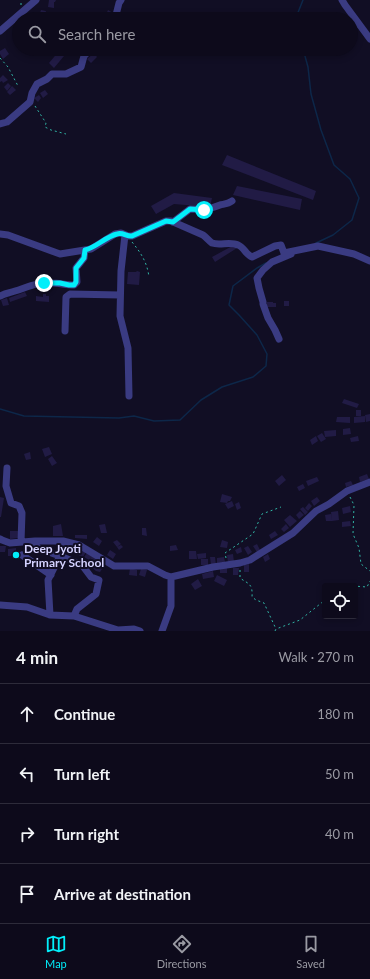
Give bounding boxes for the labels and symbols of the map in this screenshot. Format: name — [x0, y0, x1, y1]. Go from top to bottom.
route start — [195, 201, 213, 219]
route end — [35, 274, 53, 292]
place label: Deep Jyoti Primary School — [24, 541, 104, 570]
marker: Deep Jyoti Primary School — [11, 550, 21, 560]

